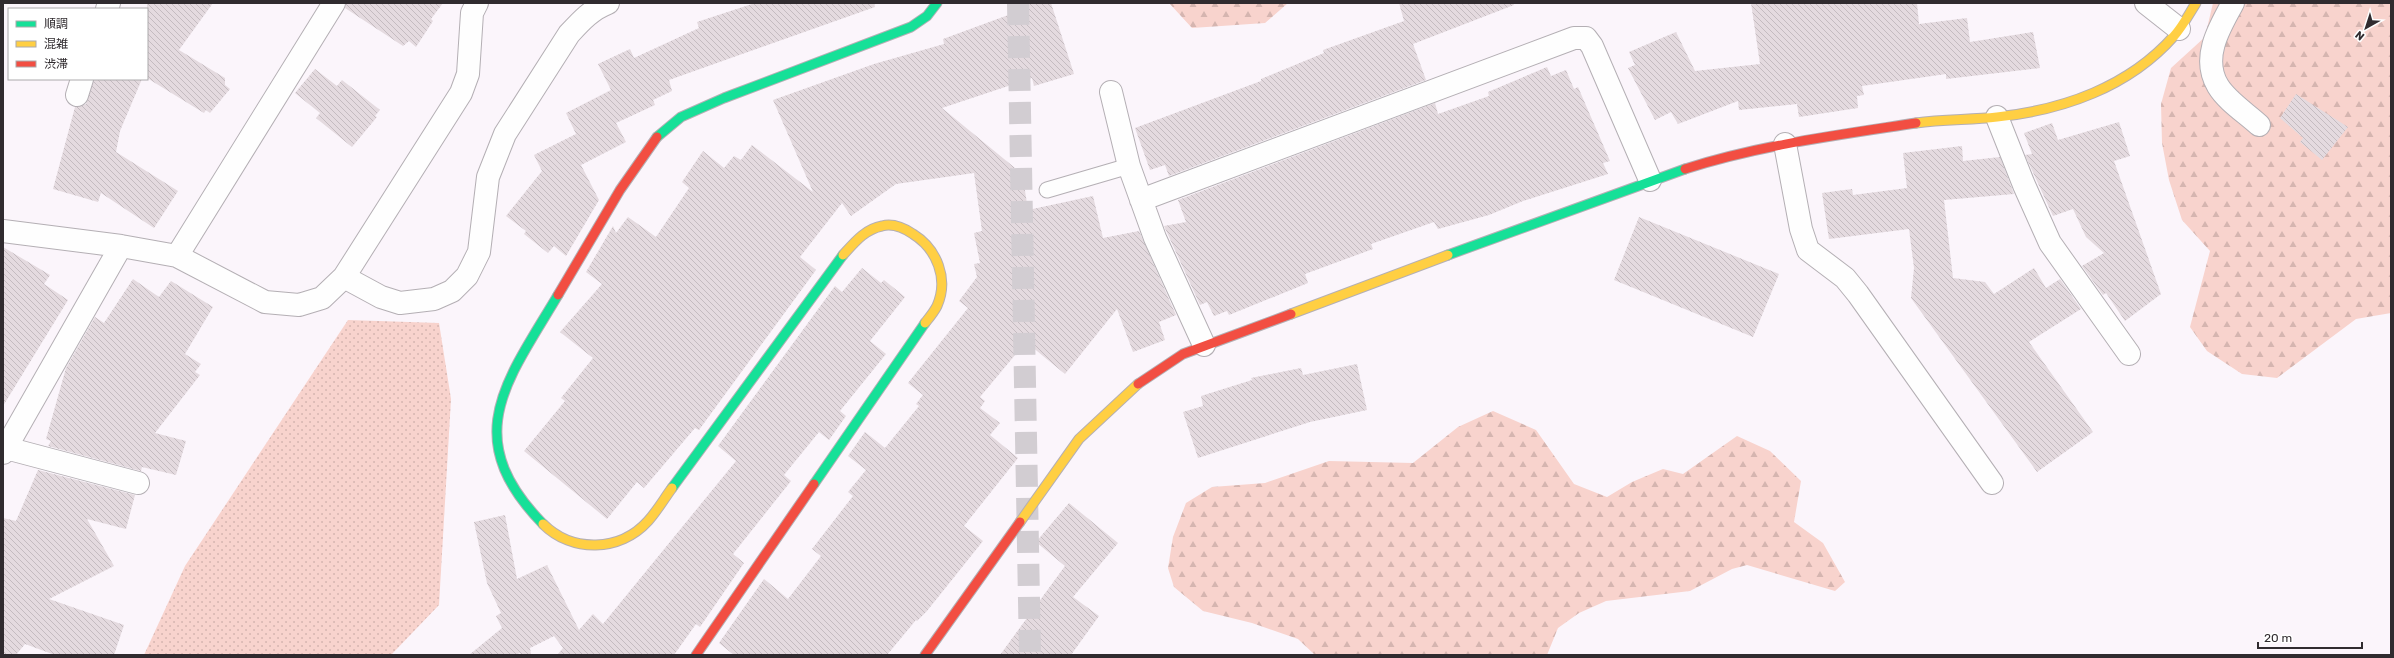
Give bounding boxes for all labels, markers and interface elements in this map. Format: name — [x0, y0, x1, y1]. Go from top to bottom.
legend — [8, 8, 148, 80]
north arrow — [2346, 8, 2386, 48]
text: 順調 — [44, 17, 68, 31]
text: N — [2353, 28, 2367, 43]
text: 混雑 — [44, 37, 68, 51]
text: 渋滞 — [44, 57, 68, 71]
scale bar — [2258, 624, 2362, 650]
text: 20 m — [2264, 631, 2292, 645]

